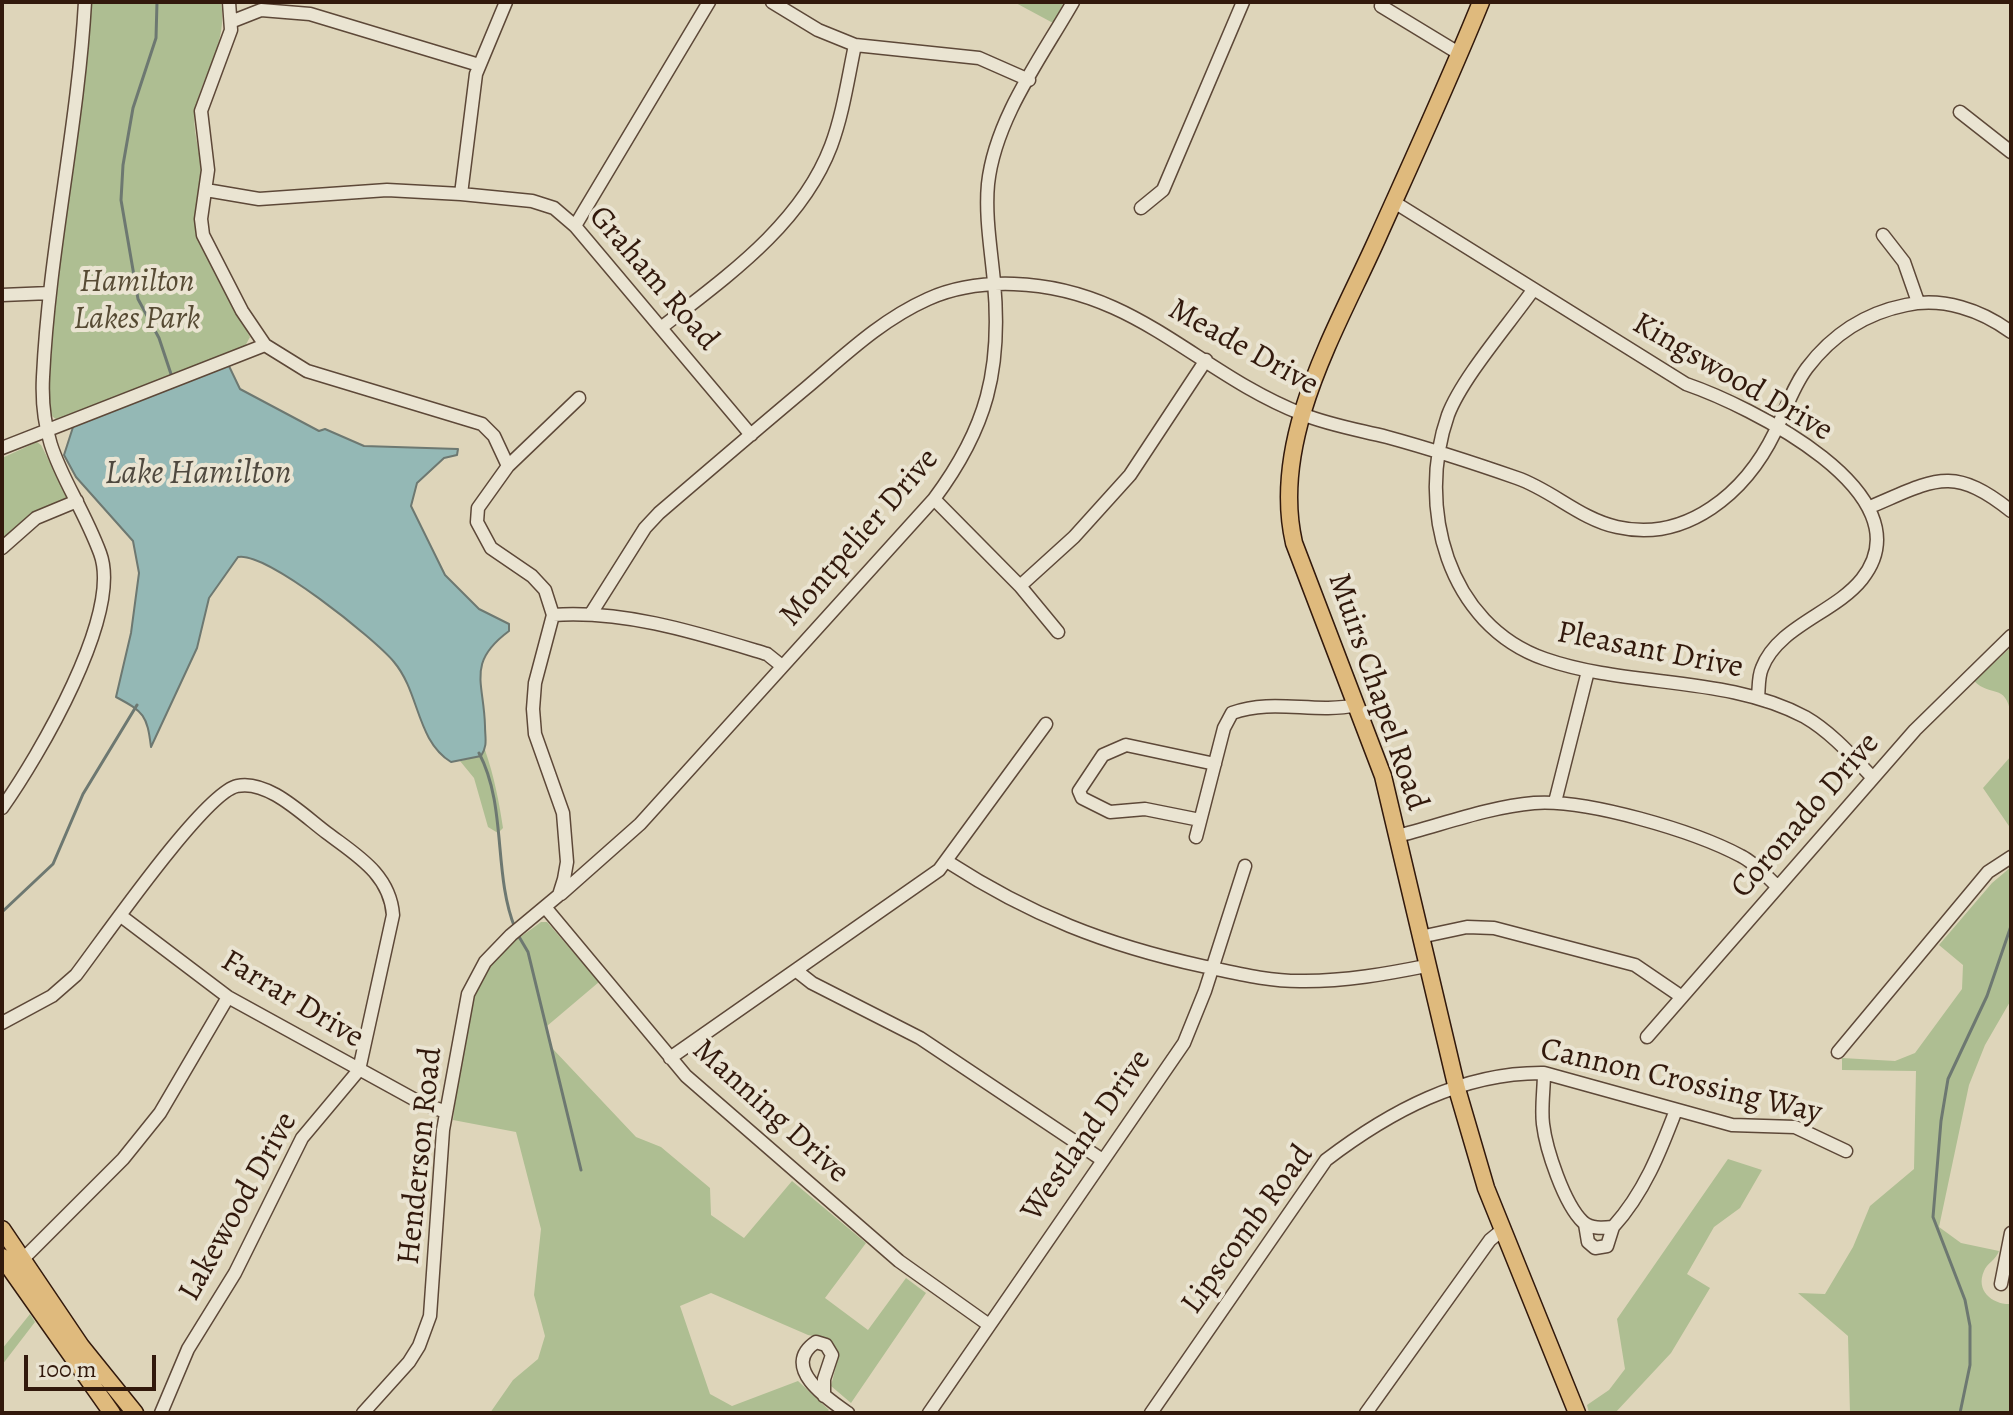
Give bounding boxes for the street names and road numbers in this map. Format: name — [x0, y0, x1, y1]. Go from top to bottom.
street label: Graham Road — [580, 199, 726, 359]
street label: Meade Drive — [1161, 291, 1325, 405]
street label: Kingswood Drive — [1625, 305, 1839, 451]
street label: Montpelier Drive — [772, 441, 948, 635]
street label: Muirs Chapel Road — [1318, 568, 1436, 816]
street label: Pleasant Drive — [1554, 614, 1746, 688]
street label: Coronado Drive — [1724, 725, 1888, 907]
street label: Farrar Drive — [214, 942, 370, 1058]
street label: Cannon Crossing Way — [1537, 1031, 1825, 1133]
street label: Manning Drive — [684, 1032, 856, 1192]
street label: Westland Drive — [1014, 1043, 1160, 1229]
street label: Henderson Road — [390, 1045, 452, 1267]
street label: Lakewood Drive — [171, 1106, 307, 1308]
street label: Lipscomb Road — [1174, 1138, 1322, 1322]

